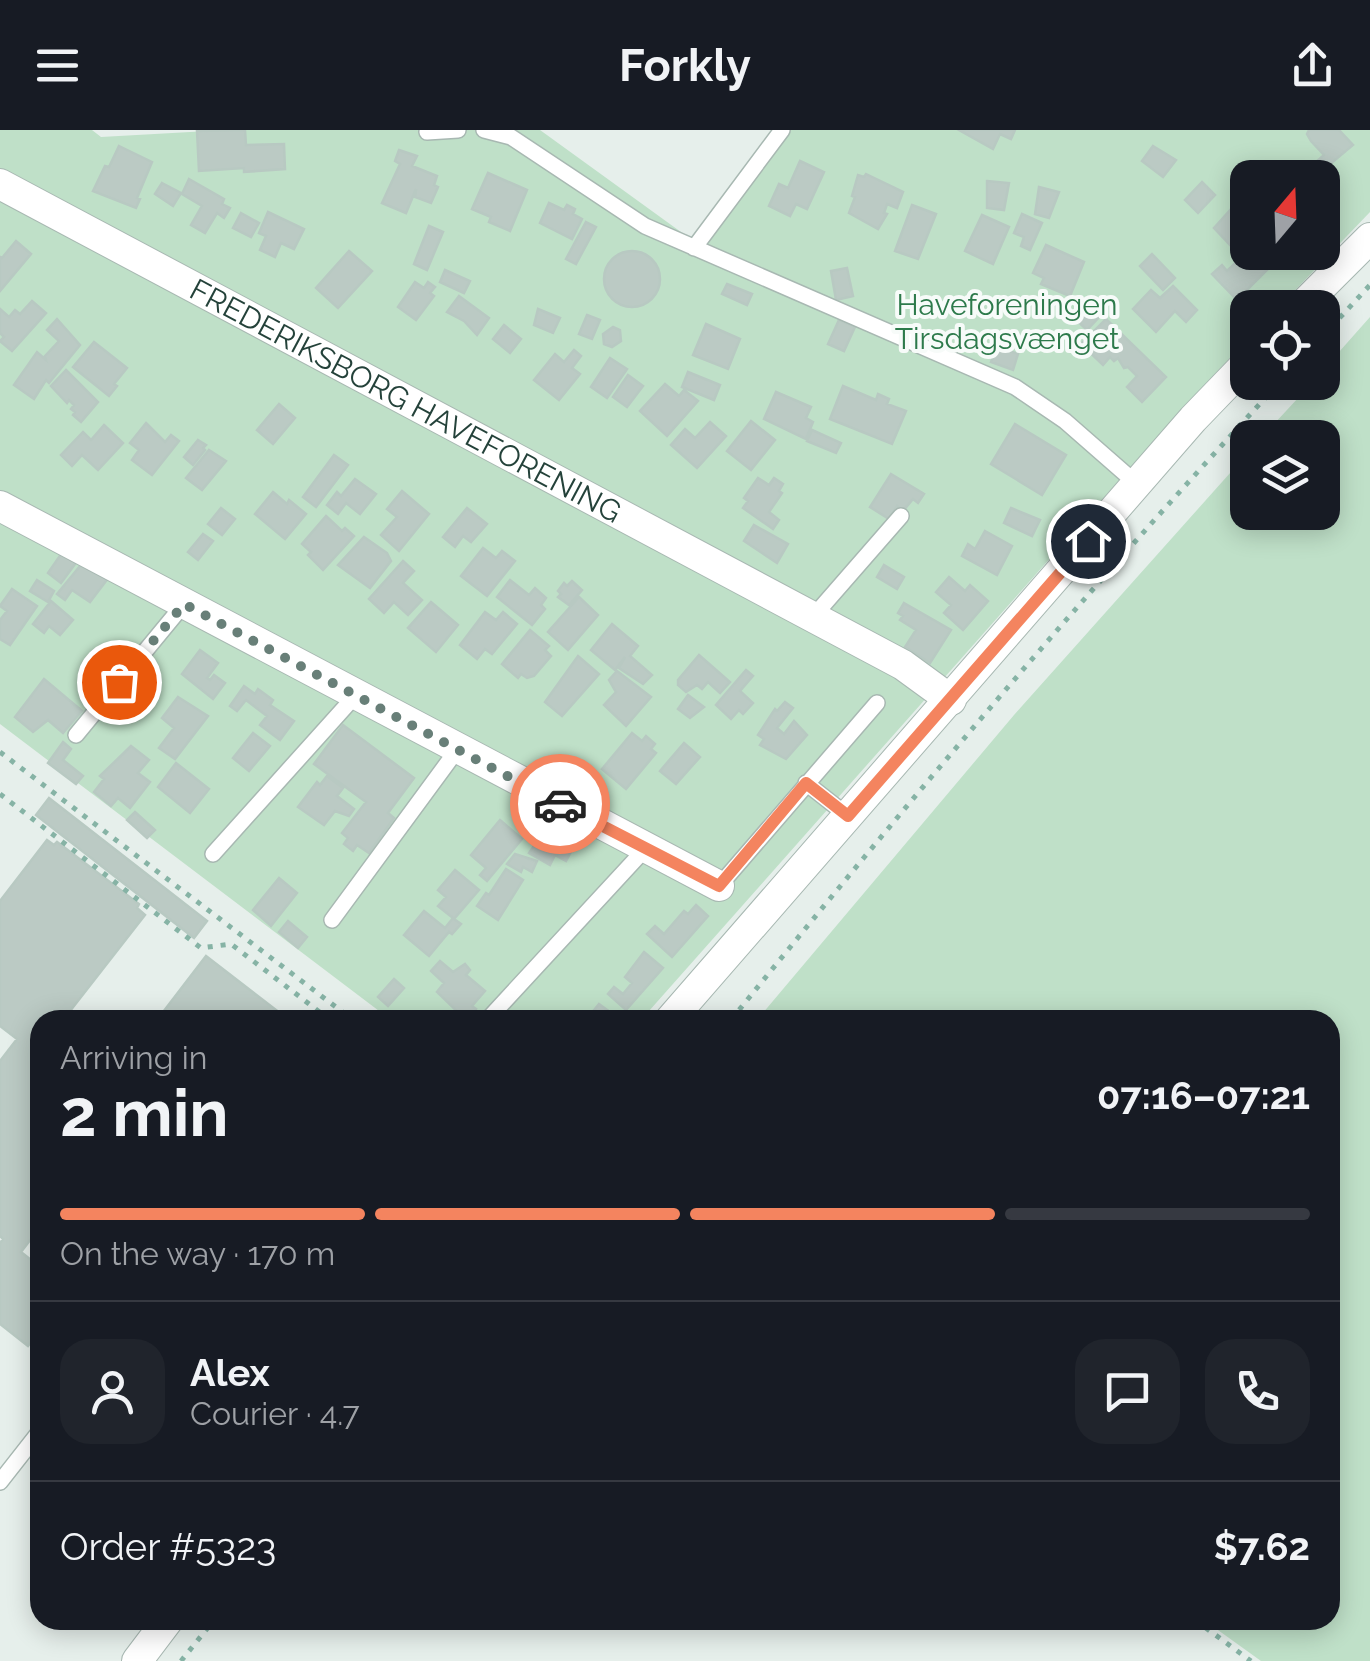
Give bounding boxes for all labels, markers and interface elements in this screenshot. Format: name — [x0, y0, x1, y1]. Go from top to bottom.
icon: menu — [30, 38, 85, 93]
icon: share — [1285, 38, 1340, 93]
text: Forkly — [619, 39, 751, 92]
north arrow — [1230, 160, 1340, 270]
map controls — [1230, 160, 1340, 530]
street label: FREDERIKSBORG HAVEFORENING — [184, 271, 628, 529]
park label: Haveforeningen Tirsdagsvænget — [895, 287, 1119, 356]
button: locate — [1230, 290, 1340, 400]
button: layers — [1230, 420, 1340, 530]
pin — [1046, 499, 1131, 584]
icon: home — [1061, 514, 1116, 569]
pin — [77, 640, 162, 725]
icon: bag — [92, 655, 147, 710]
courier — [510, 754, 610, 854]
icon: car — [533, 777, 588, 832]
text: Arriving in — [60, 1039, 207, 1076]
text: 07:16–07:21 — [1097, 1073, 1310, 1118]
text: 2 min — [60, 1075, 229, 1151]
text: On the way · 170 m — [60, 1235, 335, 1272]
button: person — [60, 1339, 165, 1444]
button: chat — [1075, 1339, 1180, 1444]
button: phone — [1205, 1339, 1310, 1444]
text: Alex — [190, 1350, 270, 1395]
text: Courier · 4.7 — [190, 1395, 360, 1432]
text: Order #5323 — [60, 1524, 276, 1569]
text: $7.62 — [1214, 1524, 1310, 1569]

